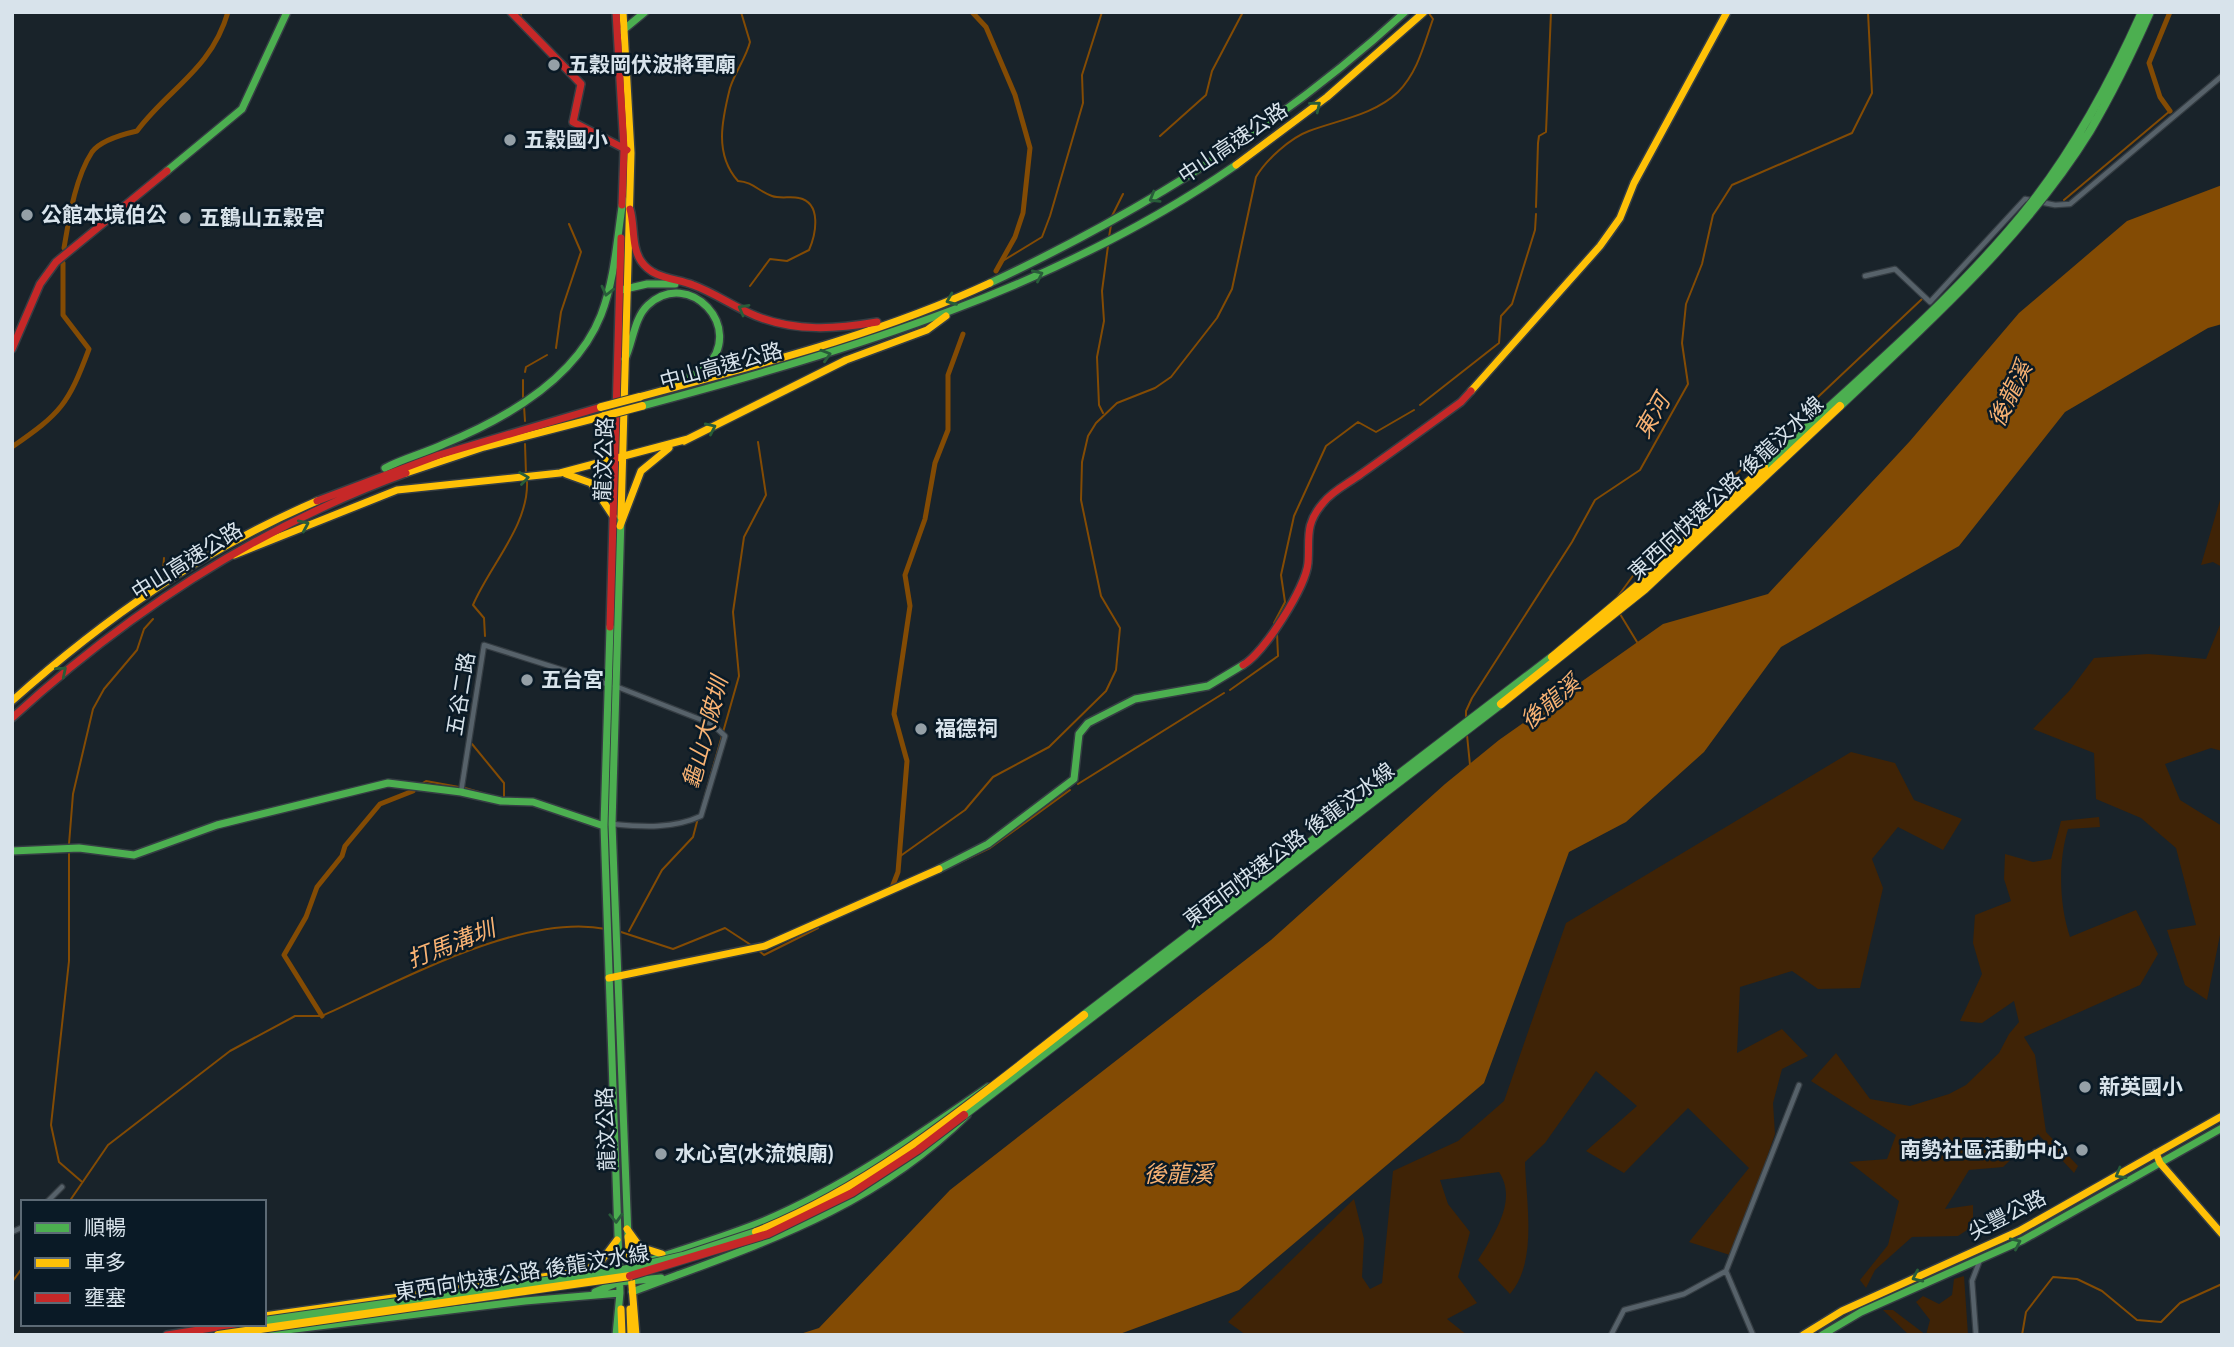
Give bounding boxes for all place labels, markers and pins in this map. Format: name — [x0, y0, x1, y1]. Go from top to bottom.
place label: 五穀岡伏波將軍廟 — [568, 51, 736, 76]
marker: 五穀岡伏波將軍廟 — [546, 57, 562, 73]
place label: 五穀國小 — [524, 126, 608, 151]
marker: 五穀國小 — [502, 132, 518, 148]
place label: 公館本境伯公 — [41, 201, 167, 226]
place label: 五鶴山五穀宮 — [199, 204, 325, 229]
marker: 公館本境伯公 — [19, 207, 35, 223]
marker: 五鶴山五穀宮 — [177, 210, 193, 226]
place label: 五台宮 — [541, 666, 604, 691]
marker: 五台宮 — [519, 672, 535, 688]
place label: 福德祠 — [935, 715, 998, 740]
marker: 福德祠 — [913, 721, 929, 737]
place label: 新英國小 — [2099, 1073, 2183, 1098]
marker: 新英國小 — [2077, 1079, 2093, 1095]
place label: 南勢社區活動中心 — [1900, 1136, 2068, 1161]
place label: 水心宮(水流娘廟) — [675, 1140, 834, 1165]
marker: 南勢社區活動中心 — [2074, 1142, 2090, 1158]
marker: 水心宮(水流娘廟) — [653, 1146, 669, 1162]

